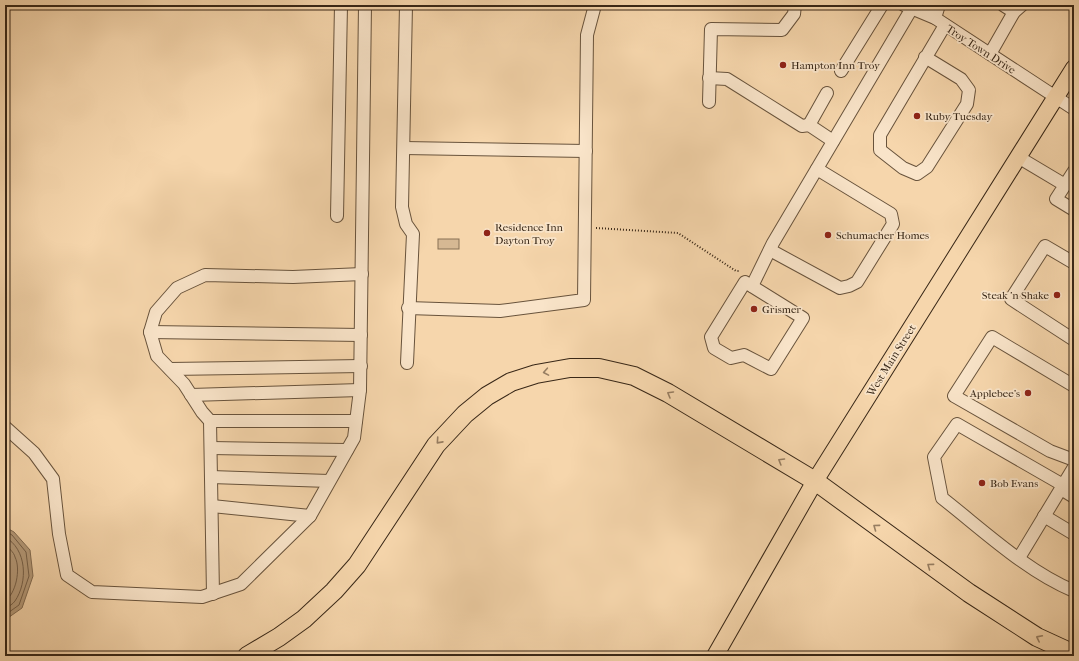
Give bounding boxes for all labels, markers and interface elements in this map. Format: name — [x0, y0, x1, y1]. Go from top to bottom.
street label: Troy Town Drive — [944, 22, 1018, 77]
place label: Hampton Inn Troy — [791, 59, 881, 72]
marker: Hampton Inn Troy — [778, 60, 788, 70]
place label: Ruby Tuesday — [925, 110, 993, 123]
marker: Ruby Tuesday — [912, 111, 922, 121]
place label: Residence Inn Dayton Troy — [495, 221, 564, 247]
marker: Residence Inn Dayton Troy — [482, 228, 492, 238]
place label: Schumacher Homes — [836, 229, 929, 242]
marker: Schumacher Homes — [823, 230, 833, 240]
place label: Steak 'n Shake — [982, 289, 1050, 302]
marker: Steak 'n Shake — [1052, 290, 1062, 300]
place label: Grismer — [762, 303, 801, 316]
marker: Grismer — [749, 304, 759, 314]
street label: West Main Street — [864, 322, 919, 399]
one-way arrow — [542, 367, 549, 376]
place label: Applebee's — [969, 387, 1020, 400]
marker: Applebee's — [1023, 388, 1033, 398]
one-way arrow — [667, 392, 674, 399]
one-way arrow — [437, 437, 444, 444]
one-way arrow — [778, 459, 785, 466]
place label: Bob Evans — [990, 477, 1038, 490]
marker: Bob Evans — [977, 478, 987, 488]
one-way arrow — [874, 525, 881, 532]
one-way arrow — [928, 564, 935, 571]
one-way arrow — [1035, 635, 1043, 642]

